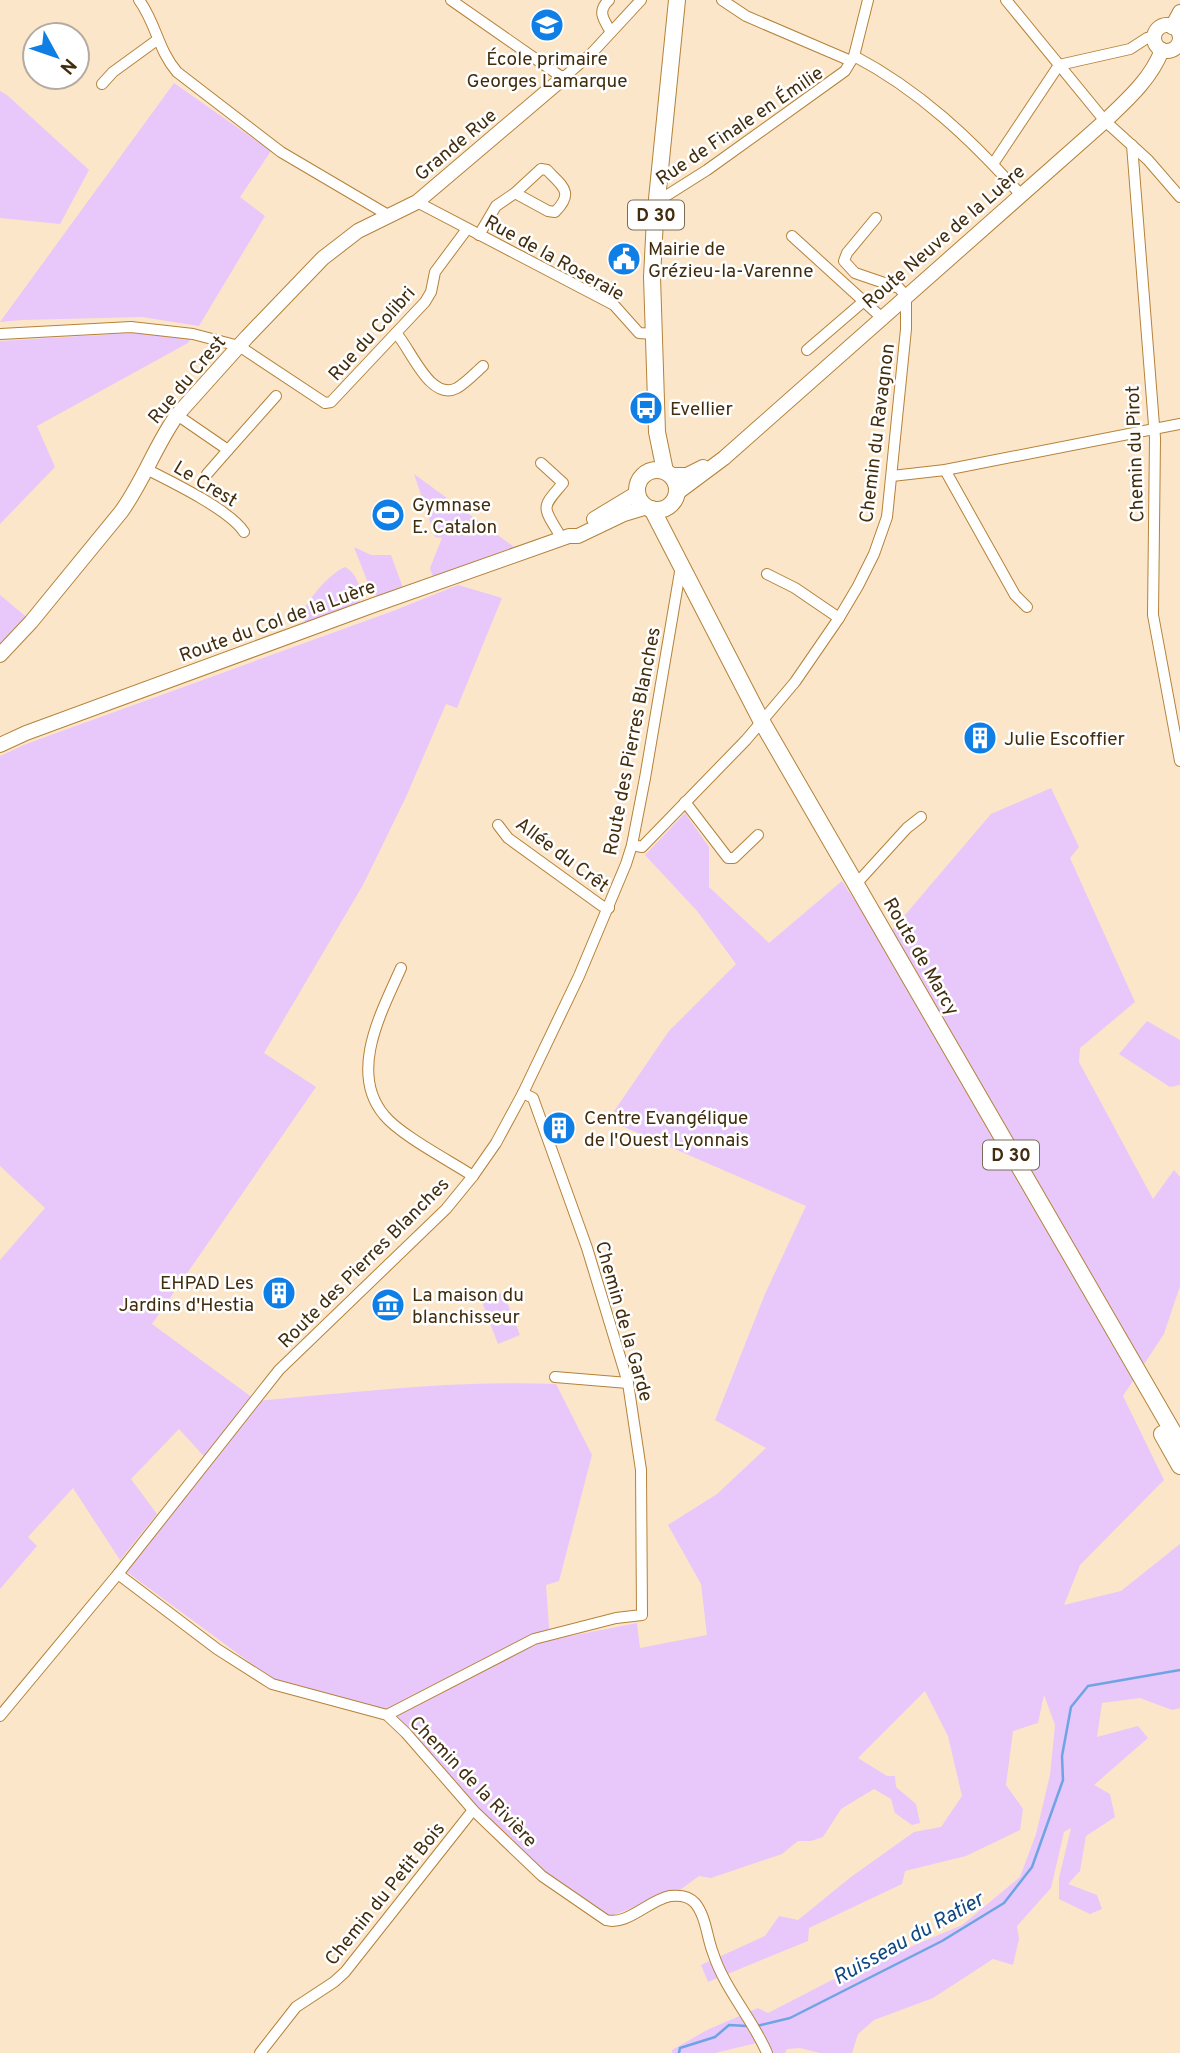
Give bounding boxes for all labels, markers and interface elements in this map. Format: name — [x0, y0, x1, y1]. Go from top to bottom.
school or university icon: École primaire Georges Lamarque — [528, 6, 566, 44]
north arrow — [21, 21, 91, 91]
place label: École primaire Georges Lamarque — [467, 47, 627, 94]
text: N — [54, 53, 81, 79]
street label: Rue de Finale en Émilie — [651, 61, 828, 192]
street label: Grande Rue — [410, 104, 502, 187]
street label: Route Neuve de la Luère — [858, 160, 1031, 315]
road number: D 30 — [628, 200, 684, 230]
street label: Rue de la Roseraie — [480, 210, 628, 307]
place label: Mairie de Grézieu-la-Varenne — [648, 238, 813, 284]
public building icon: Mairie de Grézieu-la-Varenne — [605, 240, 643, 278]
street label: Rue du Colibri — [324, 282, 421, 387]
street label: Rue du Crest — [143, 331, 232, 430]
street label: Chemin du Ravagnon — [855, 342, 901, 524]
street label: Chemin du Pirot — [1122, 385, 1150, 523]
bus stop icon: Evellier — [627, 389, 665, 427]
place label: Evellier — [670, 398, 733, 422]
street label: Le Crest — [169, 456, 241, 513]
place label: Gymnase E. Catalon — [412, 494, 497, 540]
sports icon: Gymnase E. Catalon — [369, 496, 407, 534]
street label: Route du Col de la Luère — [176, 575, 379, 669]
street label: Route des Pierres Blanches — [599, 625, 667, 858]
building icon: Julie Escoffier — [961, 719, 999, 757]
place label: Julie Escoffier — [1004, 728, 1126, 752]
street label: Allée du Crêt — [510, 813, 613, 898]
street label: Route de Marcy — [877, 894, 964, 1020]
place label: Centre Evangélique de l'Ouest Lyonnais — [584, 1107, 749, 1153]
building icon: Centre Evangélique de l'Ouest Lyonnais — [540, 1109, 578, 1147]
road number: D 30 — [983, 1140, 1039, 1170]
street label: Route des Pierres Blanches — [274, 1173, 455, 1354]
street label: Chemin de la Garde — [589, 1239, 657, 1405]
place label: EHPAD Les Jardins d'Hestia — [118, 1272, 254, 1318]
building icon: EHPAD Les Jardins d'Hestia — [260, 1274, 298, 1312]
place label: La maison du blanchisseur — [412, 1284, 524, 1330]
museum icon: La maison du blanchisseur — [369, 1286, 407, 1324]
street label: Chemin de la Rivière — [404, 1711, 542, 1853]
street label: Chemin du Petit Bois — [320, 1818, 451, 1971]
water label: Ruisseau du Ratier — [828, 1886, 991, 1992]

